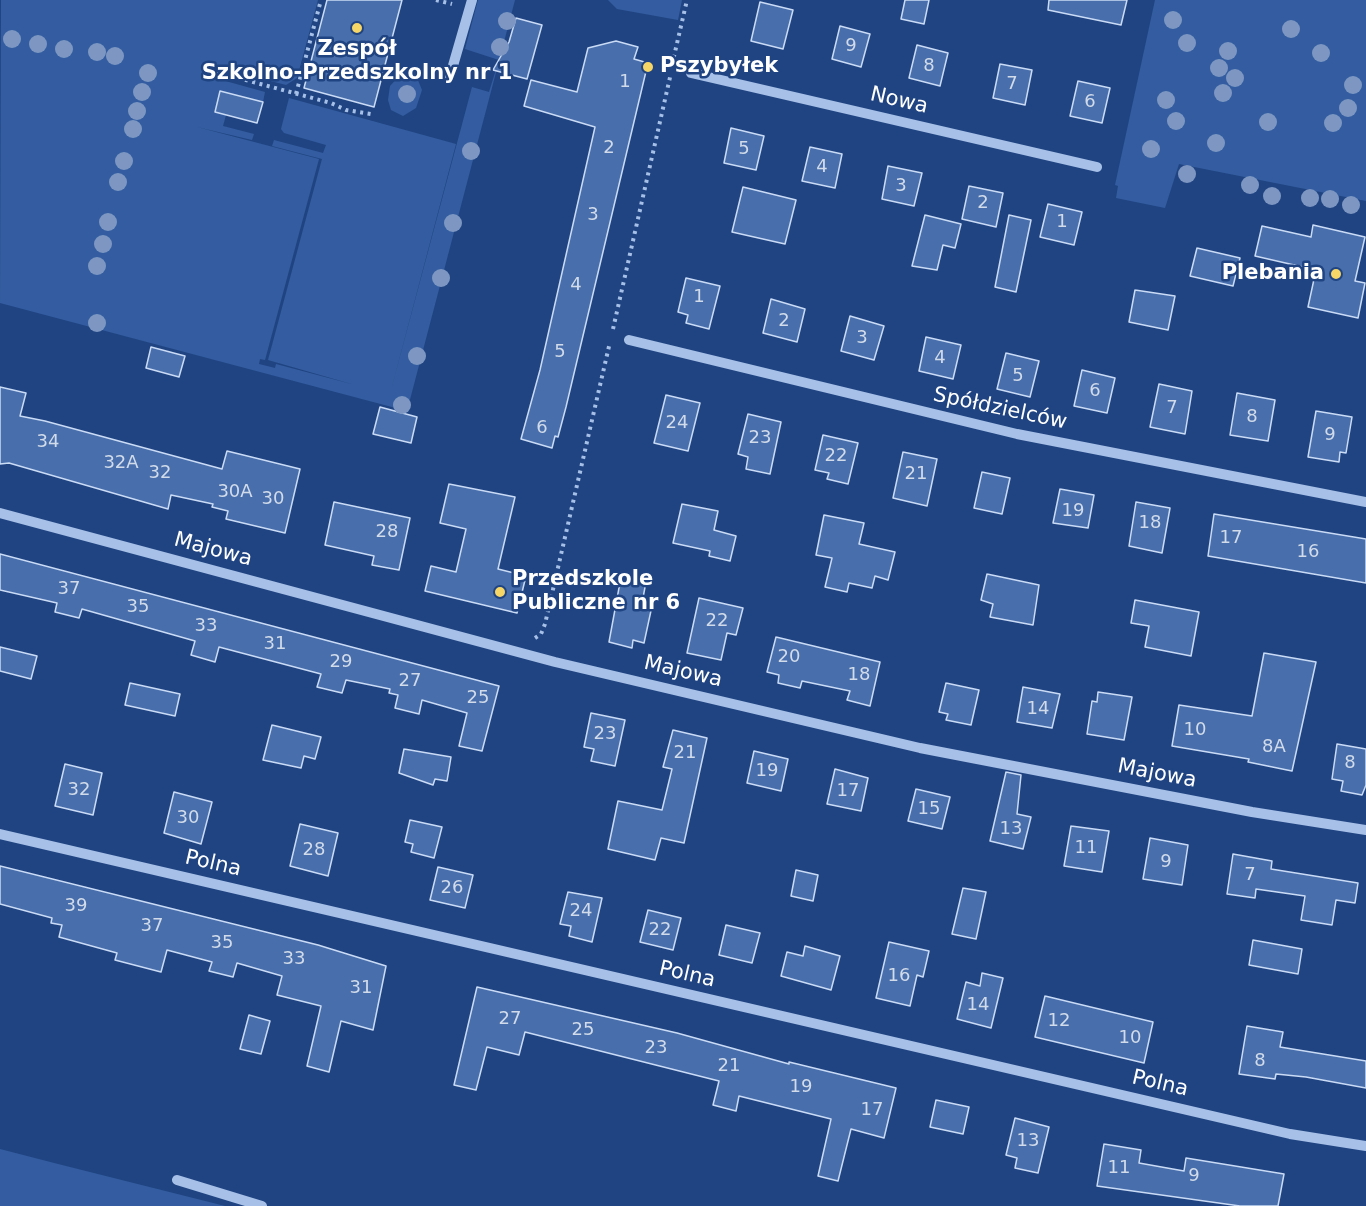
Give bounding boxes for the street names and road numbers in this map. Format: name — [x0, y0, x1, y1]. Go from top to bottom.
street label: Nowa — [868, 82, 930, 120]
street label: Spółdzielców — [931, 383, 1069, 435]
street label: Majowa — [171, 528, 255, 572]
street label: Majowa — [641, 651, 725, 693]
street label: Majowa — [1115, 754, 1199, 794]
street label: Polna — [183, 845, 243, 883]
street label: Polna — [657, 956, 717, 994]
street label: Polna — [1130, 1065, 1190, 1103]

